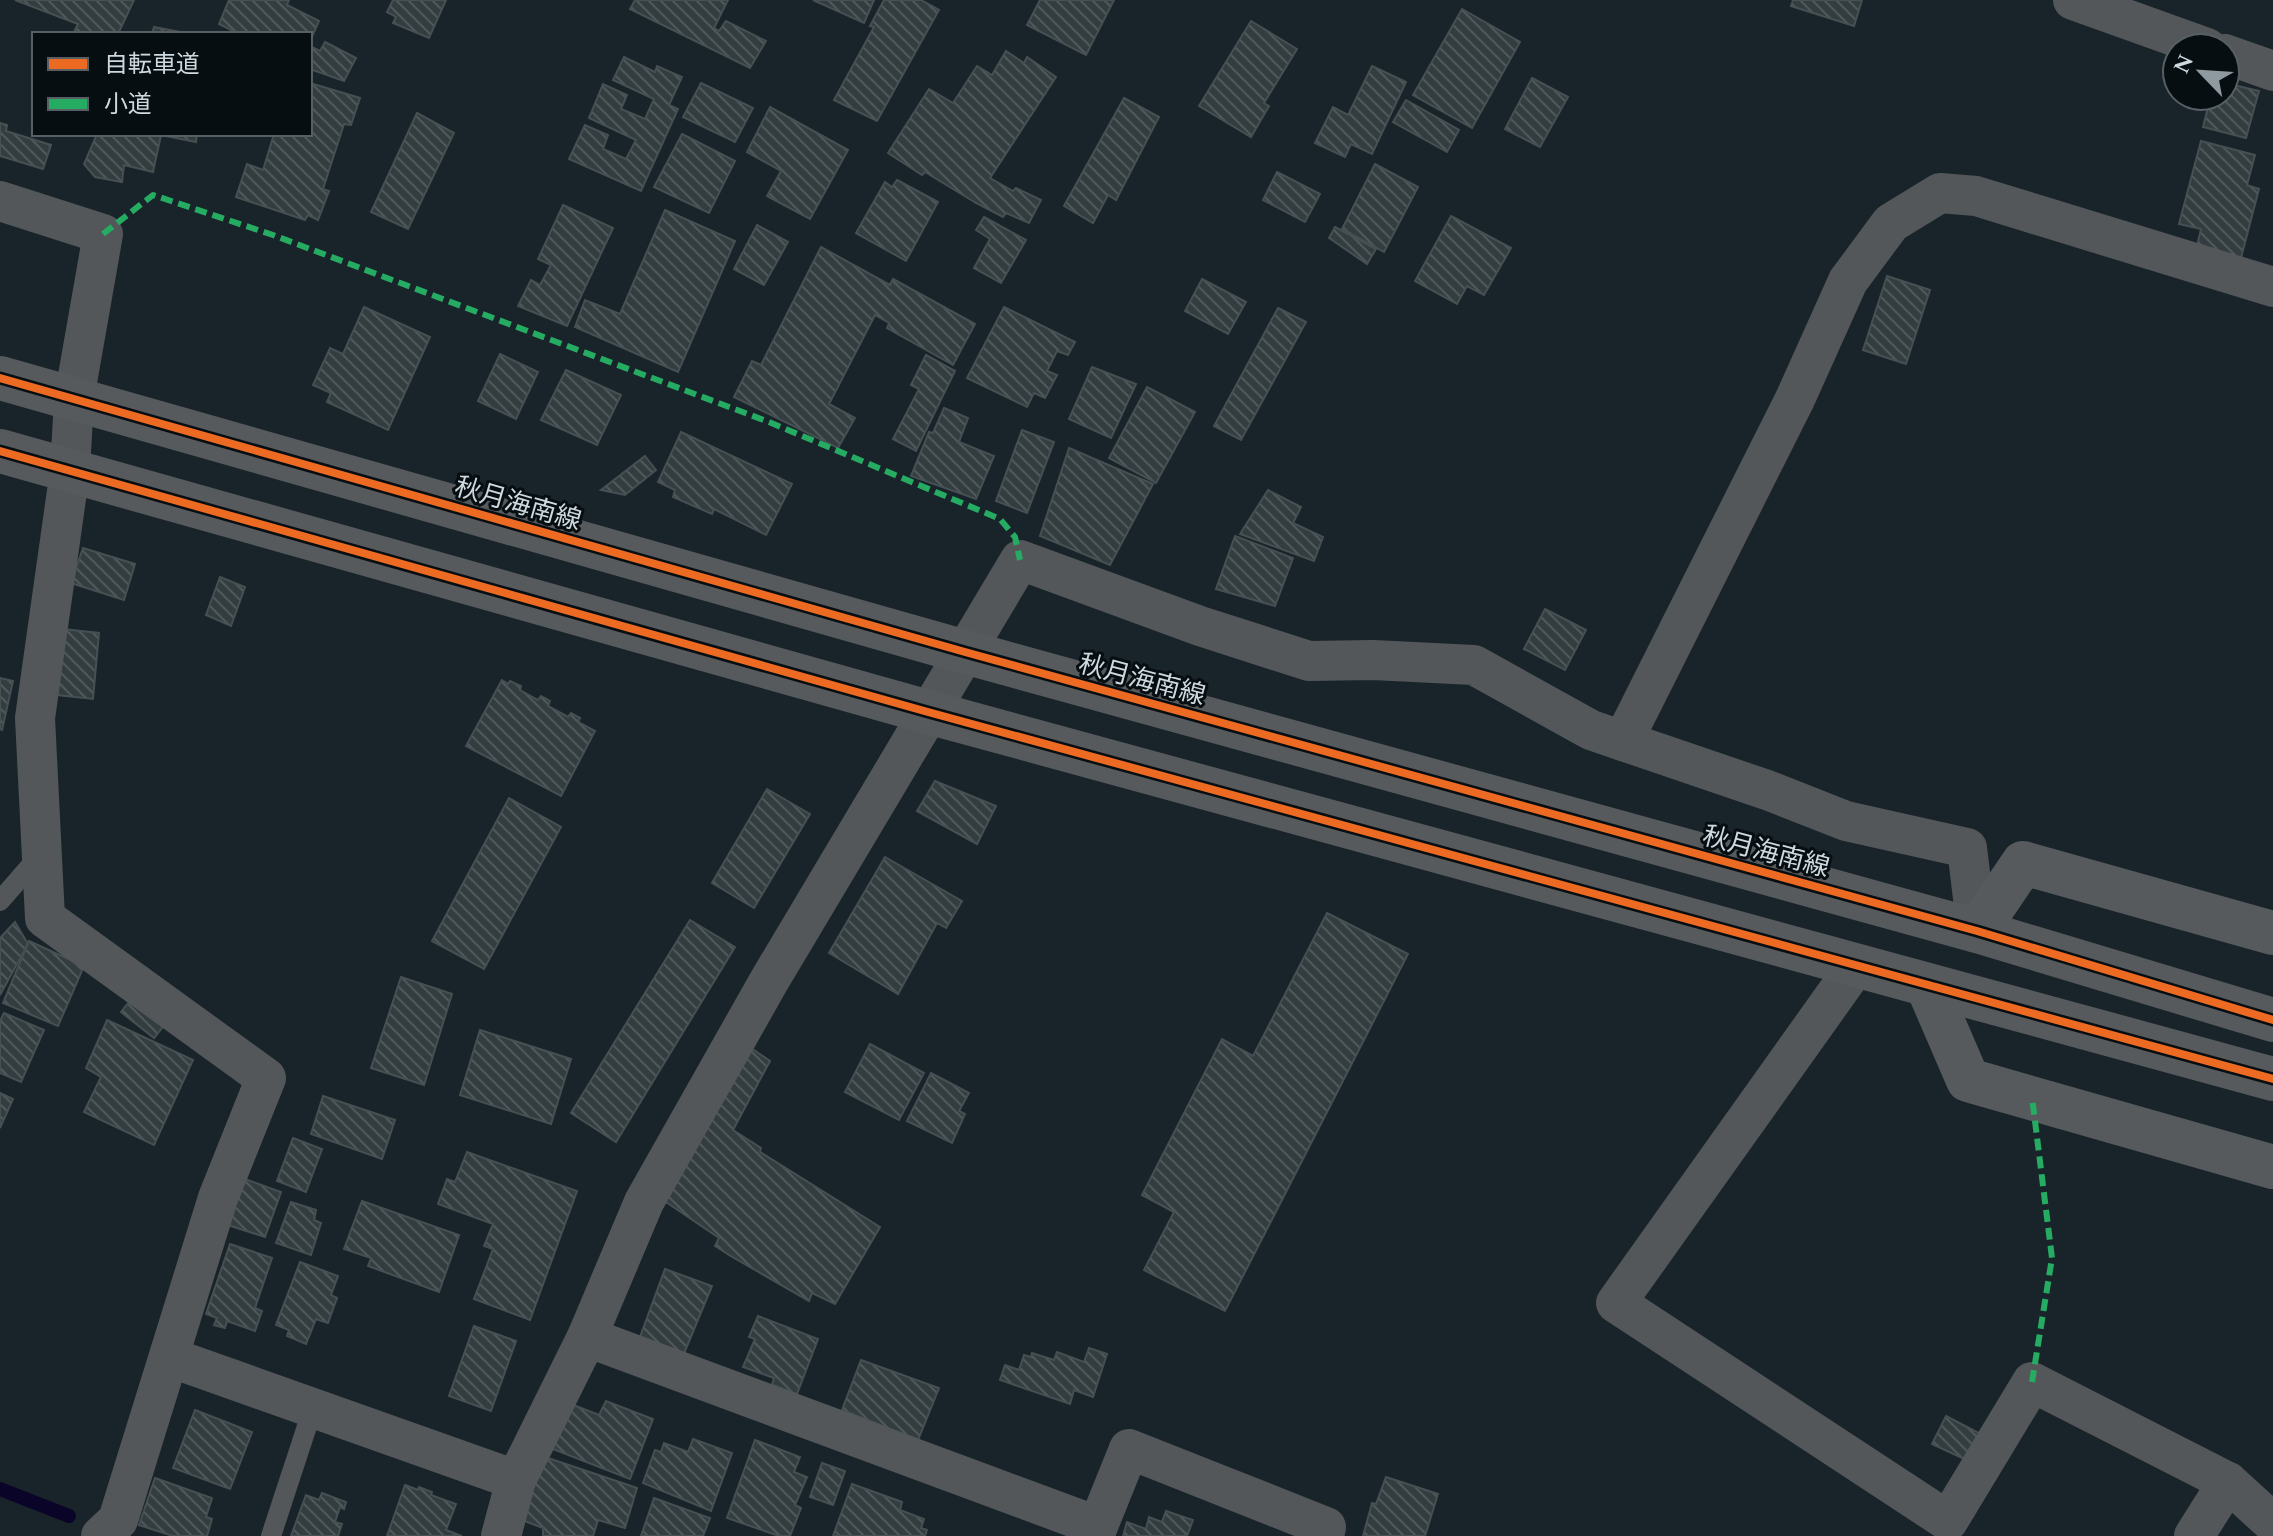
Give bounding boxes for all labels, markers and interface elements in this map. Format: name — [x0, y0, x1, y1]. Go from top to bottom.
legend — [32, 32, 312, 136]
north arrow — [2161, 32, 2241, 112]
text: 自転車道 — [104, 47, 200, 83]
text: N — [2165, 49, 2203, 79]
text: 小道 — [104, 87, 152, 123]
street label: 秋月海南線 — [450, 467, 586, 541]
street label: 秋月海南線 — [1074, 644, 1210, 716]
street label: 秋月海南線 — [1698, 816, 1834, 888]

